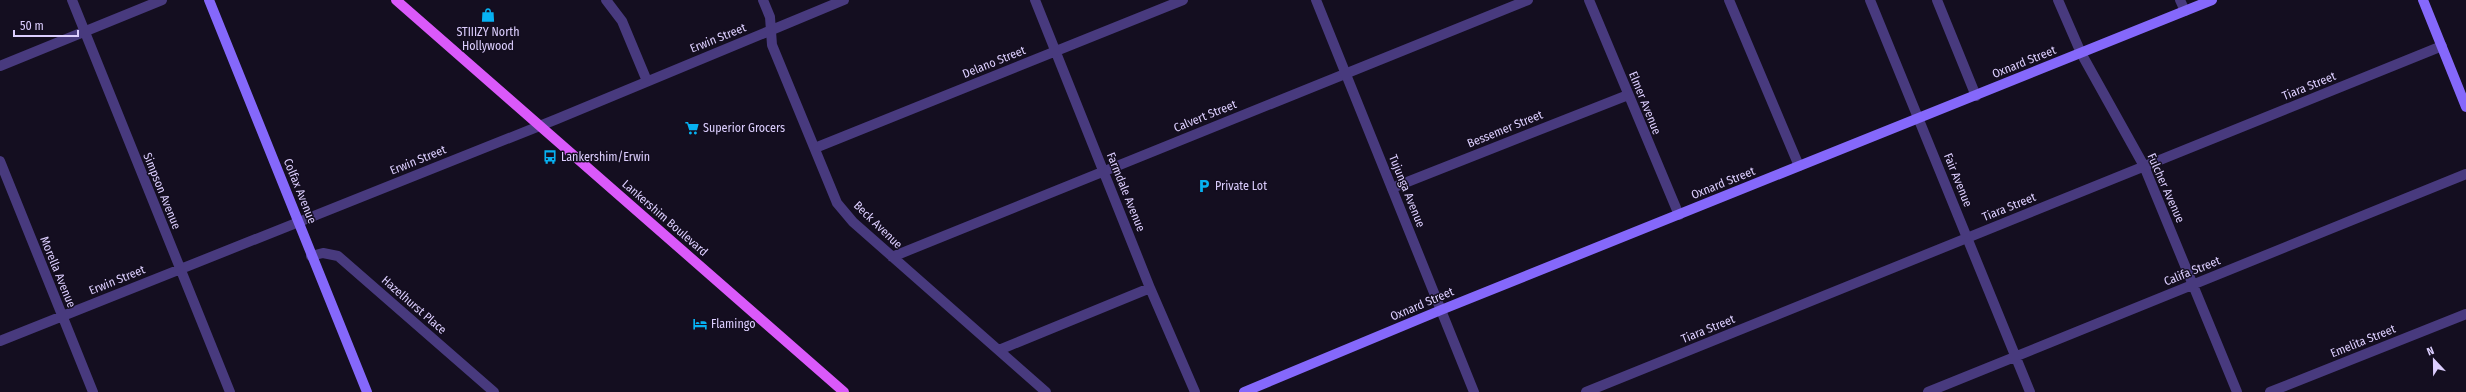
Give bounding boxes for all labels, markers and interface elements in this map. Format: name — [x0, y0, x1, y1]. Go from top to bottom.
shop icon: STIIIZY North Hollywood — [480, 7, 496, 23]
scale bar — [14, 12, 78, 38]
text: 50 m — [20, 19, 44, 33]
street label: Erwin Street — [688, 20, 748, 56]
place label: STIIIZY North Hollywood — [456, 25, 520, 53]
street label: Delano Street — [960, 43, 1028, 81]
street label: Oxnard Street — [1990, 43, 2058, 81]
street label: Elmer Avenue — [1626, 69, 1664, 137]
street label: Tiara Street — [2280, 69, 2338, 103]
street label: Calvert Street — [1172, 97, 1238, 135]
street label: Bessemer Street — [1465, 107, 1545, 151]
supermarket icon: Superior Grocers — [684, 120, 700, 136]
place label: Superior Grocers — [703, 121, 785, 135]
street label: Erwin Street — [388, 142, 448, 178]
bus stop icon: Lankershim/Erwin — [542, 149, 558, 165]
place label: Lankershim/Erwin — [561, 150, 650, 164]
street label: Farmdale Avenue — [1104, 150, 1148, 234]
street label: Simpson Avenue — [140, 151, 184, 231]
street label: Fair Avenue — [1941, 151, 1975, 209]
street label: Fulcher Avenue — [2144, 151, 2188, 225]
street label: Tujunga Avenue — [1386, 153, 1428, 229]
street label: Colfax Avenue — [281, 156, 319, 226]
street label: Oxnard Street — [1689, 164, 1757, 202]
street label: Lankershim Boulevard — [619, 177, 711, 259]
parking icon: Private Lot — [1196, 178, 1212, 194]
place label: Private Lot — [1215, 179, 1267, 193]
street label: Tiara Street — [1980, 190, 2038, 224]
street label: Beck Avenue — [851, 198, 905, 252]
street label: Morella Avenue — [37, 234, 79, 310]
street label: Califa Street — [2162, 253, 2222, 289]
street label: Erwin Street — [87, 262, 147, 298]
street label: Hazelhurst Place — [379, 273, 449, 337]
street label: Oxnard Street — [1388, 284, 1456, 324]
street label: Tiara Street — [1679, 312, 1737, 346]
hotel icon: Flamingo — [692, 316, 708, 332]
place label: Flamingo — [711, 317, 755, 331]
street label: Emelita Street — [2328, 322, 2398, 360]
north arrow — [2414, 340, 2454, 380]
text: N — [2425, 344, 2436, 358]

